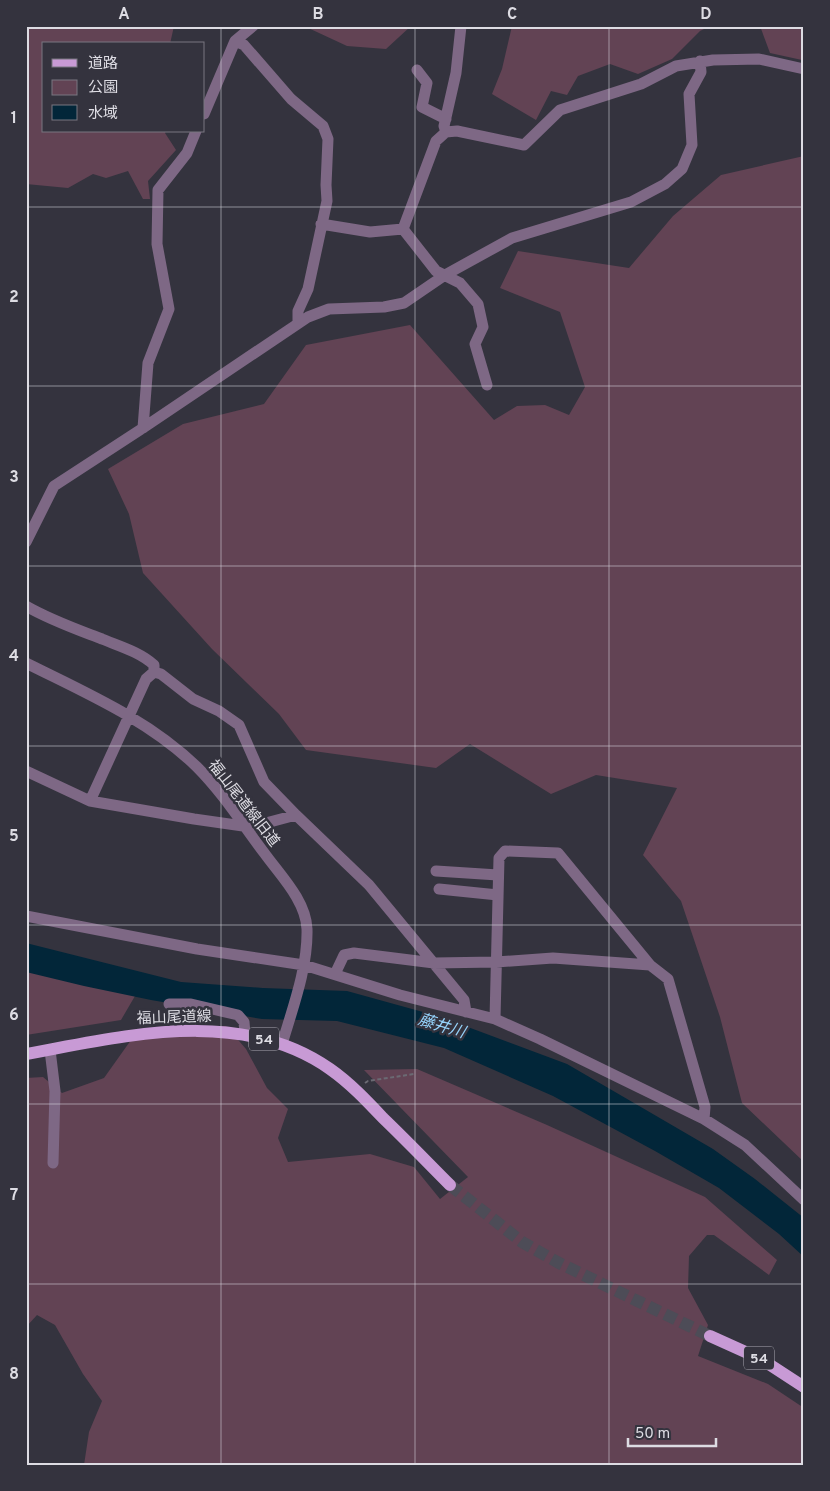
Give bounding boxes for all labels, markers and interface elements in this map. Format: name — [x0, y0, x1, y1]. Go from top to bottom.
text: A — [118, 5, 130, 25]
text: B — [312, 5, 324, 25]
text: C — [507, 5, 517, 25]
text: D — [700, 5, 712, 25]
legend — [42, 42, 205, 132]
text: 道路 — [88, 55, 118, 74]
text: 公園 — [88, 79, 118, 98]
text: 水域 — [88, 105, 118, 124]
text: 1 — [11, 109, 17, 129]
text: 2 — [9, 288, 19, 308]
text: 3 — [9, 468, 19, 488]
text: 4 — [9, 647, 19, 667]
street label: 福山尾道線旧道 — [203, 757, 283, 851]
text: 5 — [9, 827, 19, 847]
text: 6 — [9, 1006, 19, 1026]
street label: 福山尾道線 — [136, 1008, 212, 1029]
water label: 藤井川 — [416, 1010, 469, 1044]
road number: 54 — [249, 1028, 279, 1050]
text: 7 — [10, 1186, 18, 1206]
road number: 54 — [744, 1346, 774, 1370]
text: 8 — [9, 1365, 19, 1385]
scale bar — [628, 1416, 715, 1448]
text: 50 m — [635, 1425, 670, 1444]

